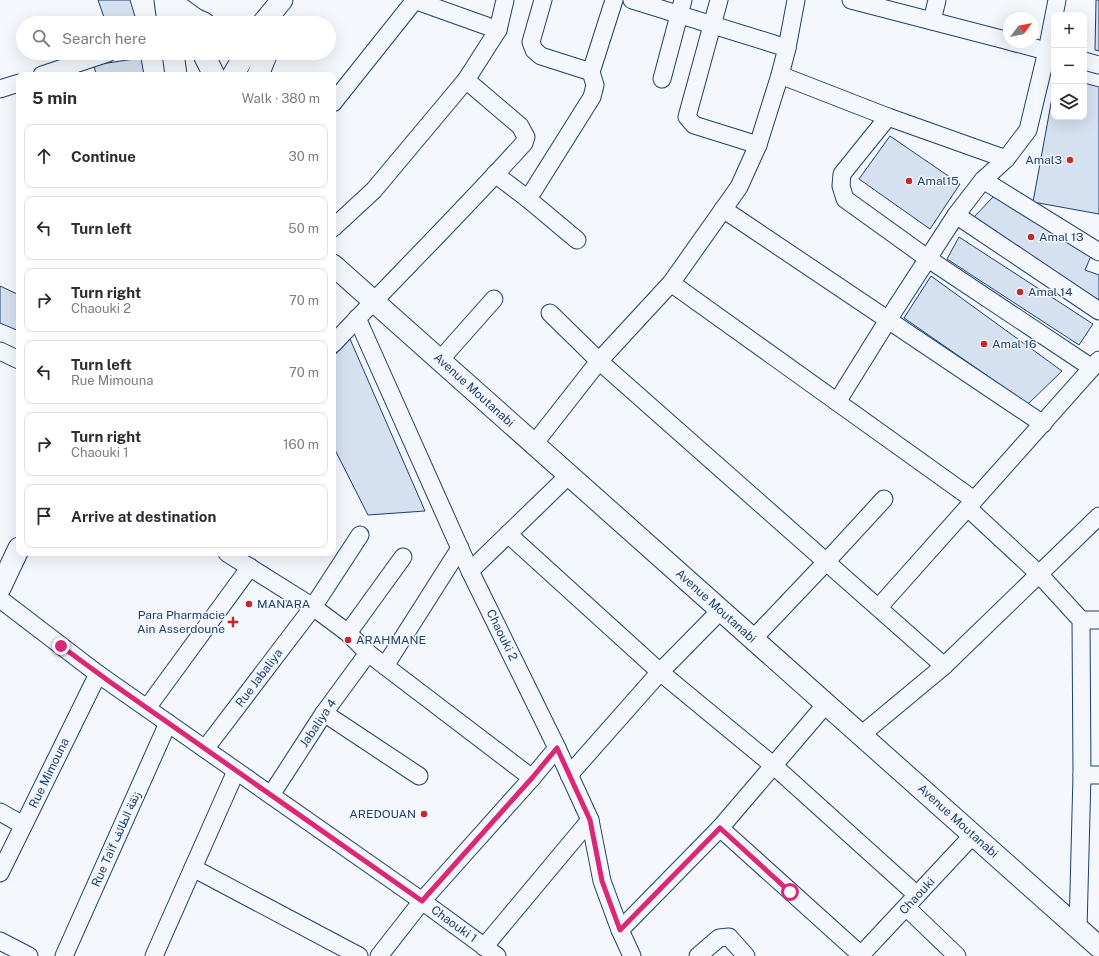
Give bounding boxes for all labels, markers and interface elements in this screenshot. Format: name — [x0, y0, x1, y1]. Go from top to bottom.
north arrow — [1003, 12, 1039, 48]
map controls — [1051, 12, 1087, 120]
button: + — [1051, 12, 1087, 48]
search box — [16, 16, 336, 60]
icon: search — [30, 27, 52, 49]
text: Search here — [62, 30, 146, 47]
button: − — [1051, 48, 1087, 84]
button: layers — [1051, 84, 1087, 120]
text: 5 min — [32, 88, 77, 108]
text: Walk · 380 m — [242, 91, 320, 106]
icon: ahead — [33, 145, 55, 167]
text: Continue — [71, 148, 136, 165]
text: 30 m — [289, 149, 319, 164]
place label: Amal3 — [1025, 153, 1062, 167]
marker: Amal3 — [1065, 155, 1075, 165]
place label: Amal15 — [917, 174, 959, 188]
marker: Amal15 — [904, 176, 914, 186]
icon: left — [33, 217, 55, 239]
text: Turn left — [71, 220, 132, 237]
text: 50 m — [288, 221, 319, 236]
place label: Amal 13 — [1039, 230, 1084, 244]
marker: Amal 13 — [1026, 232, 1036, 242]
text: Turn right — [71, 284, 141, 301]
place label: Amal 14 — [1028, 285, 1073, 299]
marker: Amal 14 — [1015, 287, 1025, 297]
icon: right — [33, 289, 55, 311]
text: 70 m — [289, 293, 319, 308]
text: Chaouki 2 — [71, 301, 131, 316]
place label: Amal 16 — [992, 337, 1036, 351]
marker: Amal 16 — [979, 339, 989, 349]
street label: Avenue Moutanabi — [431, 350, 517, 430]
text: Turn left — [71, 356, 132, 373]
icon: left — [33, 361, 55, 383]
text: 70 m — [289, 365, 319, 380]
text: Rue Mimouna — [71, 373, 153, 388]
text: Turn right — [71, 428, 141, 445]
icon: right — [33, 433, 55, 455]
text: 160 m — [283, 437, 319, 452]
text: Chaouki 1 — [71, 445, 129, 460]
icon: arrive — [33, 505, 55, 527]
text: Arrive at destination — [71, 508, 216, 525]
street label: Avenue Moutanabi — [673, 566, 759, 646]
place label: MANARA — [257, 597, 311, 611]
marker: MANARA — [244, 599, 254, 609]
street label: Chaouki 2 — [484, 607, 520, 663]
place label: Para Pharmacie Ain Asserdoune — [137, 608, 225, 636]
marker: Para Pharmacie Ain Asserdoune — [228, 617, 238, 627]
place label: ARAHMANE — [356, 633, 426, 647]
marker: ARAHMANE — [343, 635, 353, 645]
route end — [52, 637, 70, 655]
street label: Rue Jabaliya — [233, 646, 285, 710]
street label: Jabaliya 4 — [297, 696, 339, 750]
street label: Rue Mimouna — [26, 736, 72, 810]
street label: Avenue Moutanabi — [915, 781, 1001, 861]
street label: Rue Taïf زنقة الطائف — [89, 789, 144, 889]
place label: AREDOUAN — [349, 807, 416, 821]
marker: AREDOUAN — [419, 809, 429, 819]
street label: Chaouki — [896, 875, 938, 917]
route start — [781, 883, 799, 901]
street label: Chaouki 1 — [428, 903, 480, 945]

